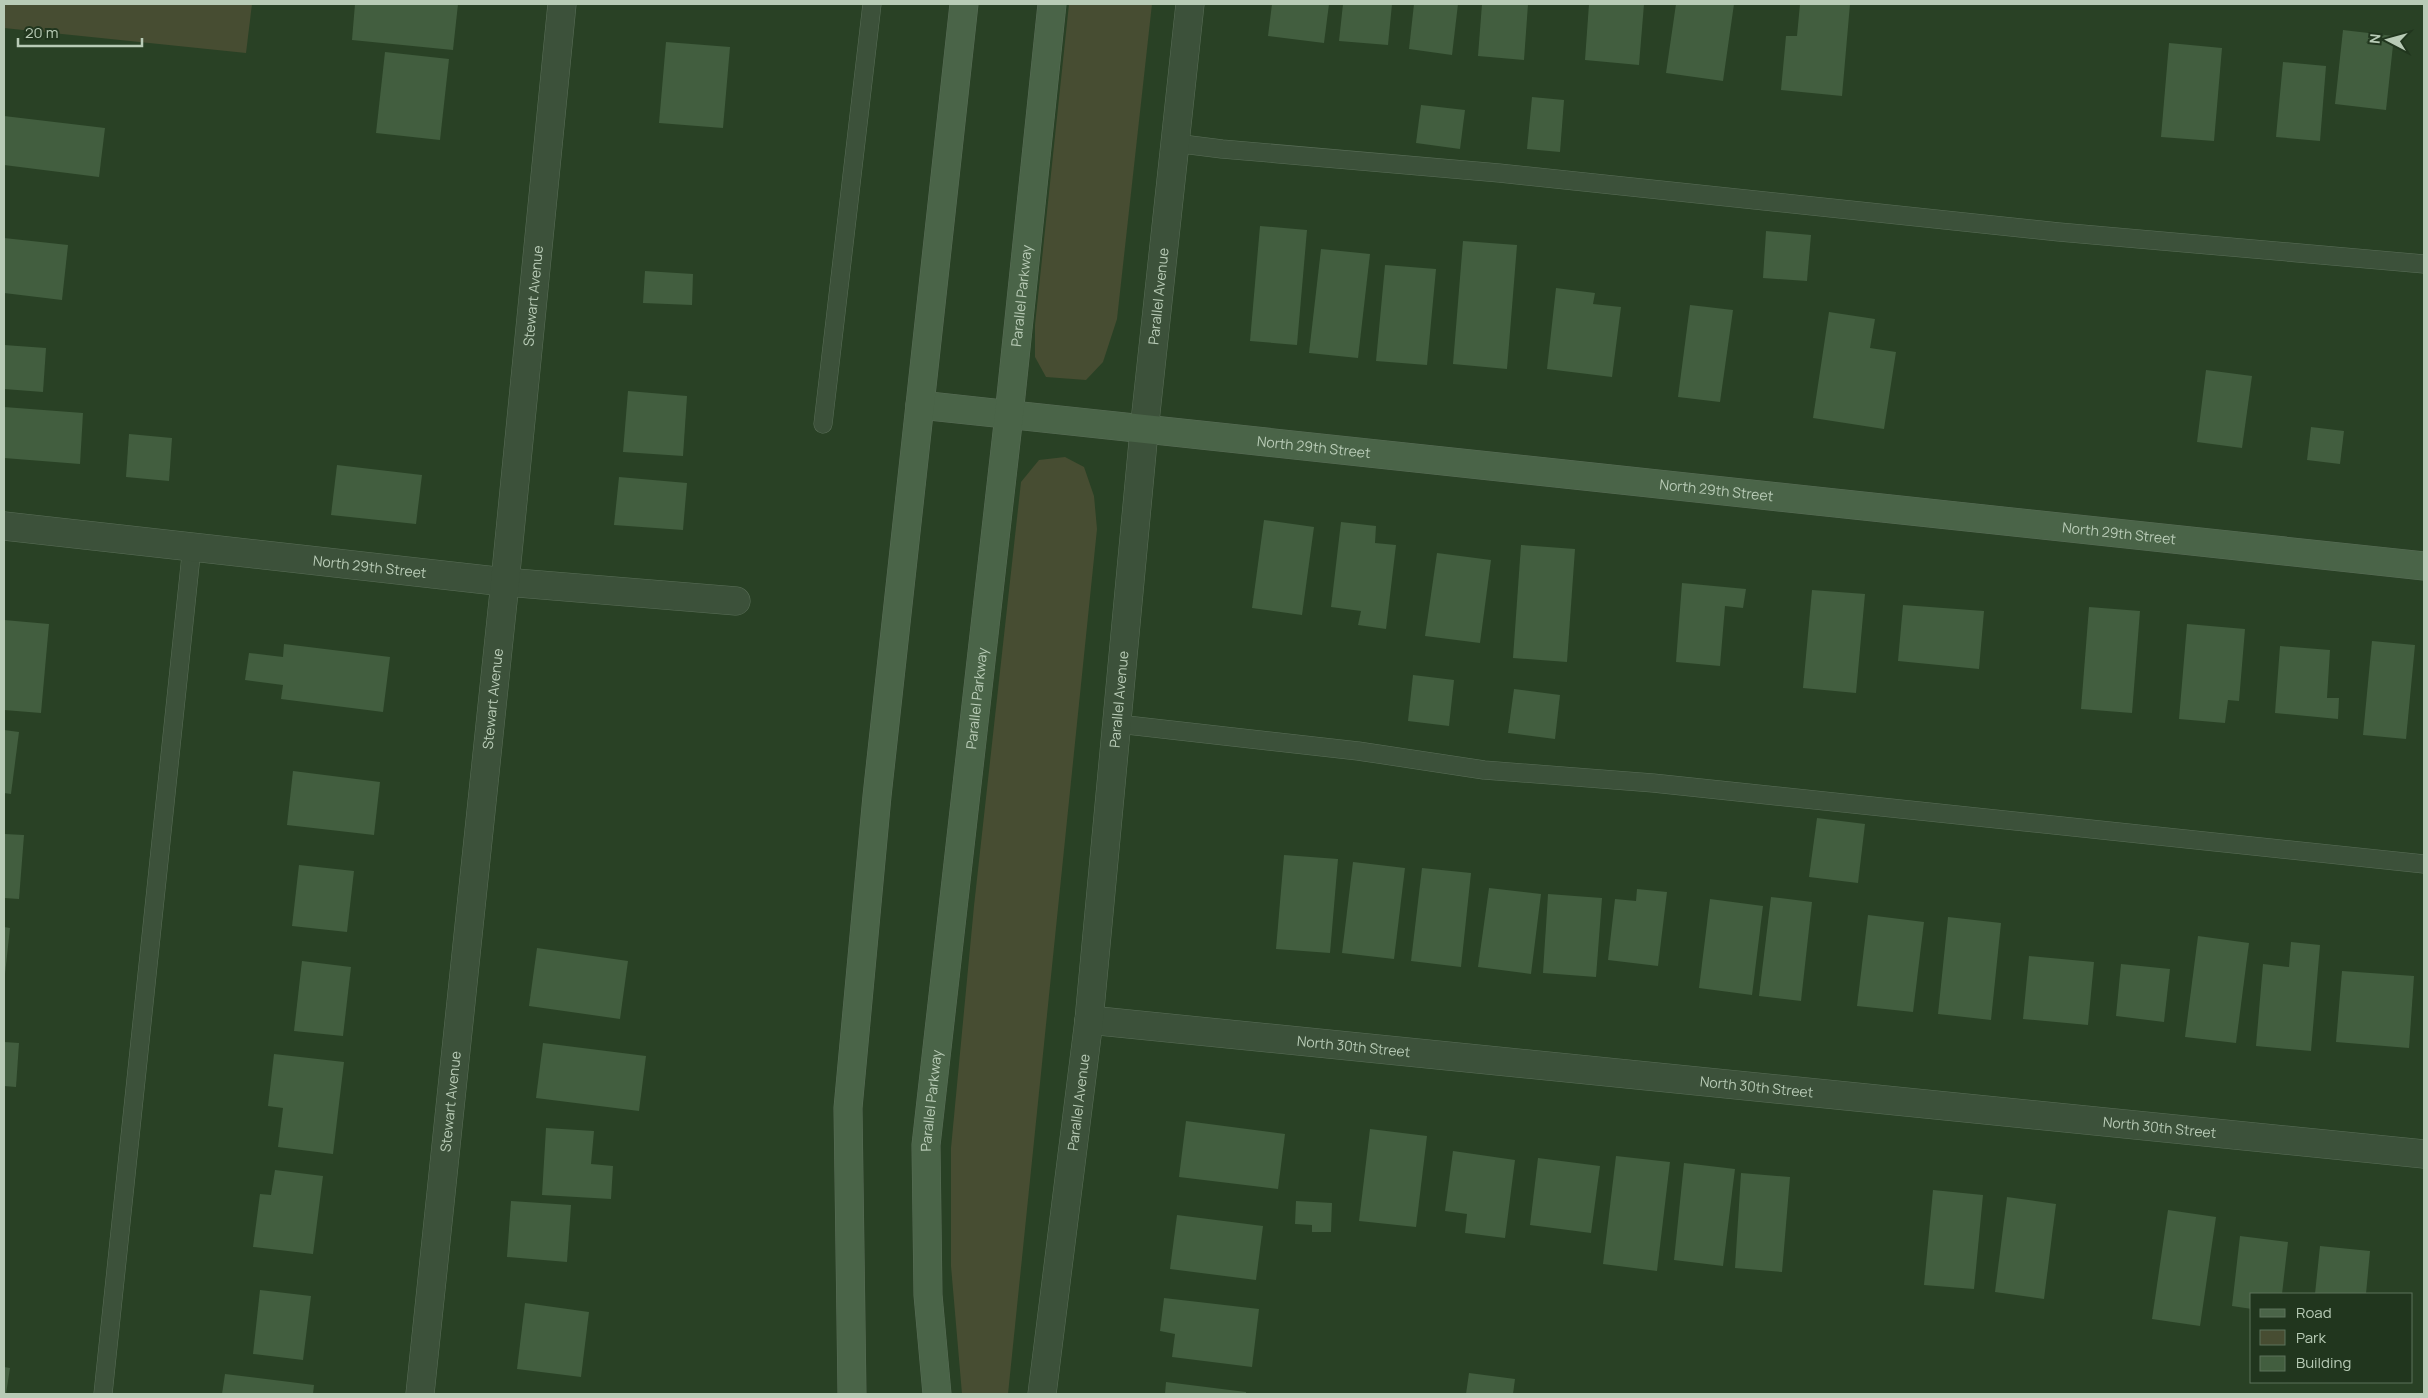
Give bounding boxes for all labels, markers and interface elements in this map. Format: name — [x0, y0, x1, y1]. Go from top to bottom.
scale bar — [18, 15, 141, 47]
north arrow — [2363, 15, 2413, 65]
text: 20 m — [25, 22, 58, 43]
text: N — [2365, 33, 2385, 45]
street label: Parallel Parkway — [1006, 243, 1036, 348]
street label: Stewart Avenue — [518, 244, 547, 347]
street label: Parallel Avenue — [1143, 247, 1173, 346]
street label: North 29th Street — [1256, 431, 1372, 462]
street label: North 29th Street — [1659, 474, 1775, 505]
street label: North 29th Street — [2061, 517, 2177, 548]
street label: North 29th Street — [312, 551, 428, 582]
street label: Parallel Parkway — [961, 646, 992, 750]
street label: Stewart Avenue — [478, 647, 507, 750]
street label: Parallel Avenue — [1104, 650, 1132, 749]
street label: North 30th Street — [1296, 1031, 1412, 1061]
street label: Parallel Parkway — [916, 1048, 946, 1152]
street label: Stewart Avenue — [435, 1050, 465, 1153]
street label: Parallel Avenue — [1063, 1053, 1094, 1152]
street label: North 30th Street — [1699, 1071, 1815, 1102]
street label: North 30th Street — [2102, 1112, 2218, 1142]
legend — [2250, 1293, 2413, 1383]
text: Road — [2296, 1302, 2332, 1323]
text: Park — [2296, 1327, 2326, 1348]
text: Building — [2296, 1352, 2351, 1373]

